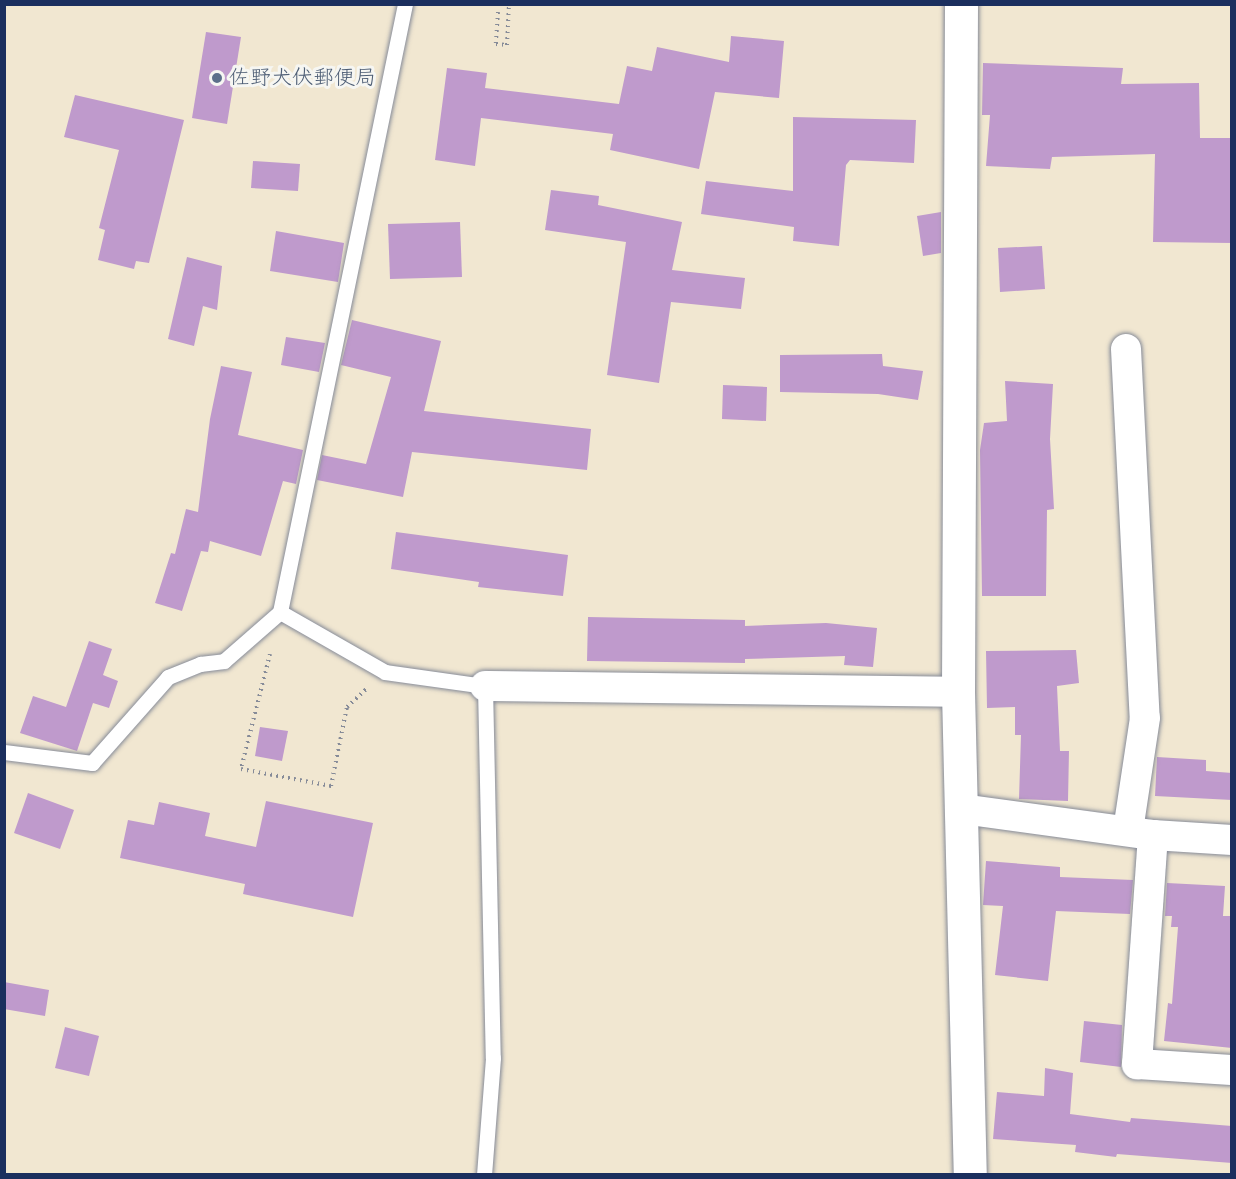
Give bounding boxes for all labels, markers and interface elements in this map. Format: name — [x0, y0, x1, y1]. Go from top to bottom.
place label: 佐野犬伏郵便局 — [229, 65, 376, 91]
marker: 佐野犬伏郵便局 — [210, 71, 224, 85]

